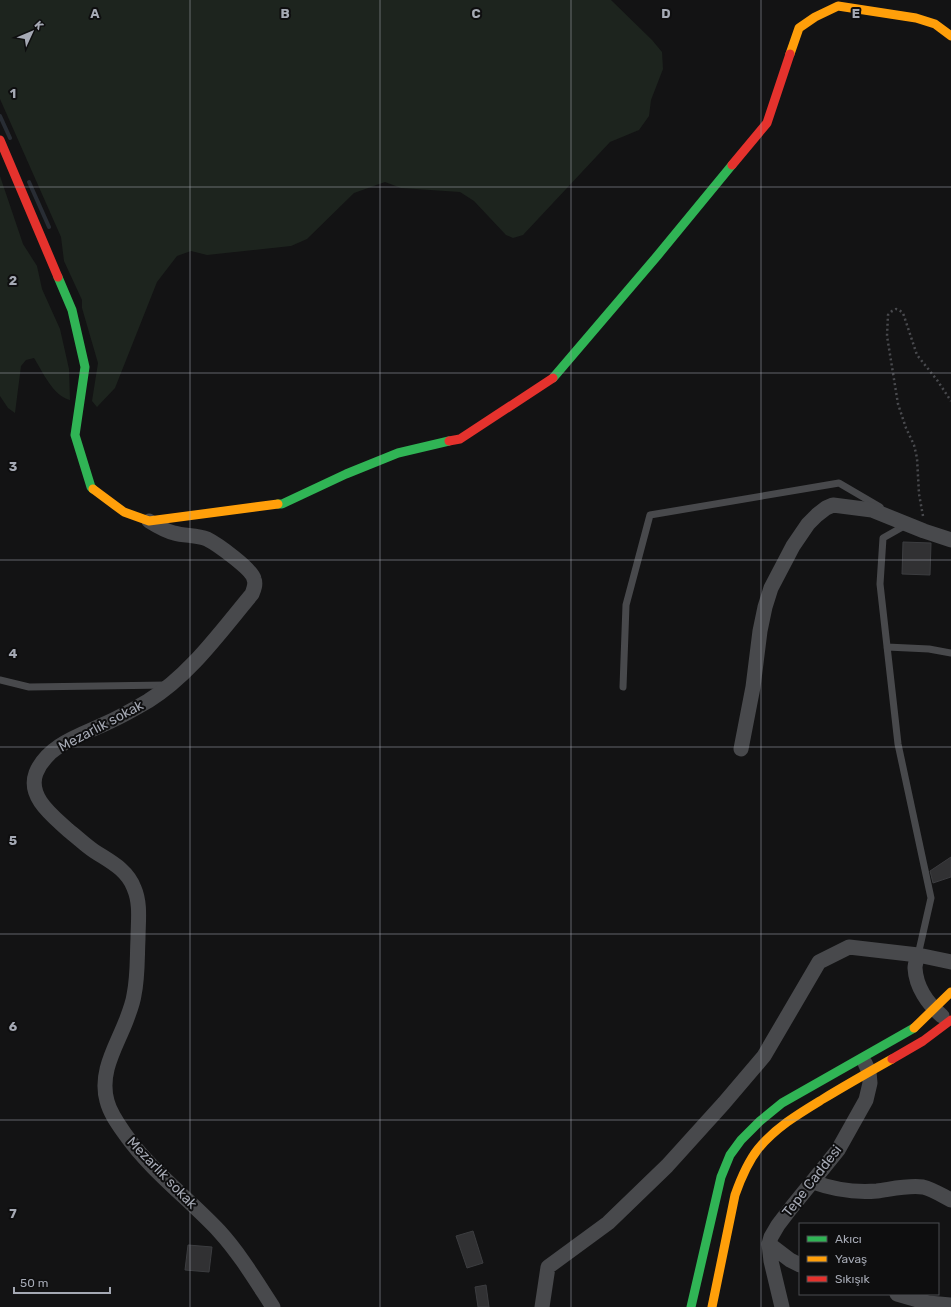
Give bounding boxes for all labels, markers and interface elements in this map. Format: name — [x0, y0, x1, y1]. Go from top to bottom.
text: A — [90, 6, 100, 21]
text: B — [280, 6, 290, 21]
text: C — [471, 6, 481, 21]
text: D — [661, 6, 671, 21]
text: E — [852, 6, 860, 21]
north arrow — [12, 12, 52, 52]
text: K — [32, 18, 47, 33]
text: 1 — [10, 86, 16, 101]
text: 2 — [9, 273, 17, 288]
text: 3 — [9, 459, 18, 474]
text: 4 — [9, 646, 18, 661]
street label: Mezarlık sokak — [56, 696, 147, 755]
text: 5 — [9, 833, 17, 848]
text: 6 — [9, 1019, 18, 1034]
street label: Mezarlık sokak — [123, 1133, 201, 1213]
street label: Tepe Caddesi — [779, 1142, 845, 1220]
text: 7 — [9, 1206, 17, 1221]
legend — [799, 1223, 939, 1295]
text: Akıcı — [835, 1232, 862, 1246]
text: Yavaş — [835, 1252, 867, 1266]
scale bar — [14, 1269, 110, 1295]
text: Sıkışık — [835, 1272, 870, 1286]
text: 50 m — [20, 1276, 48, 1290]

